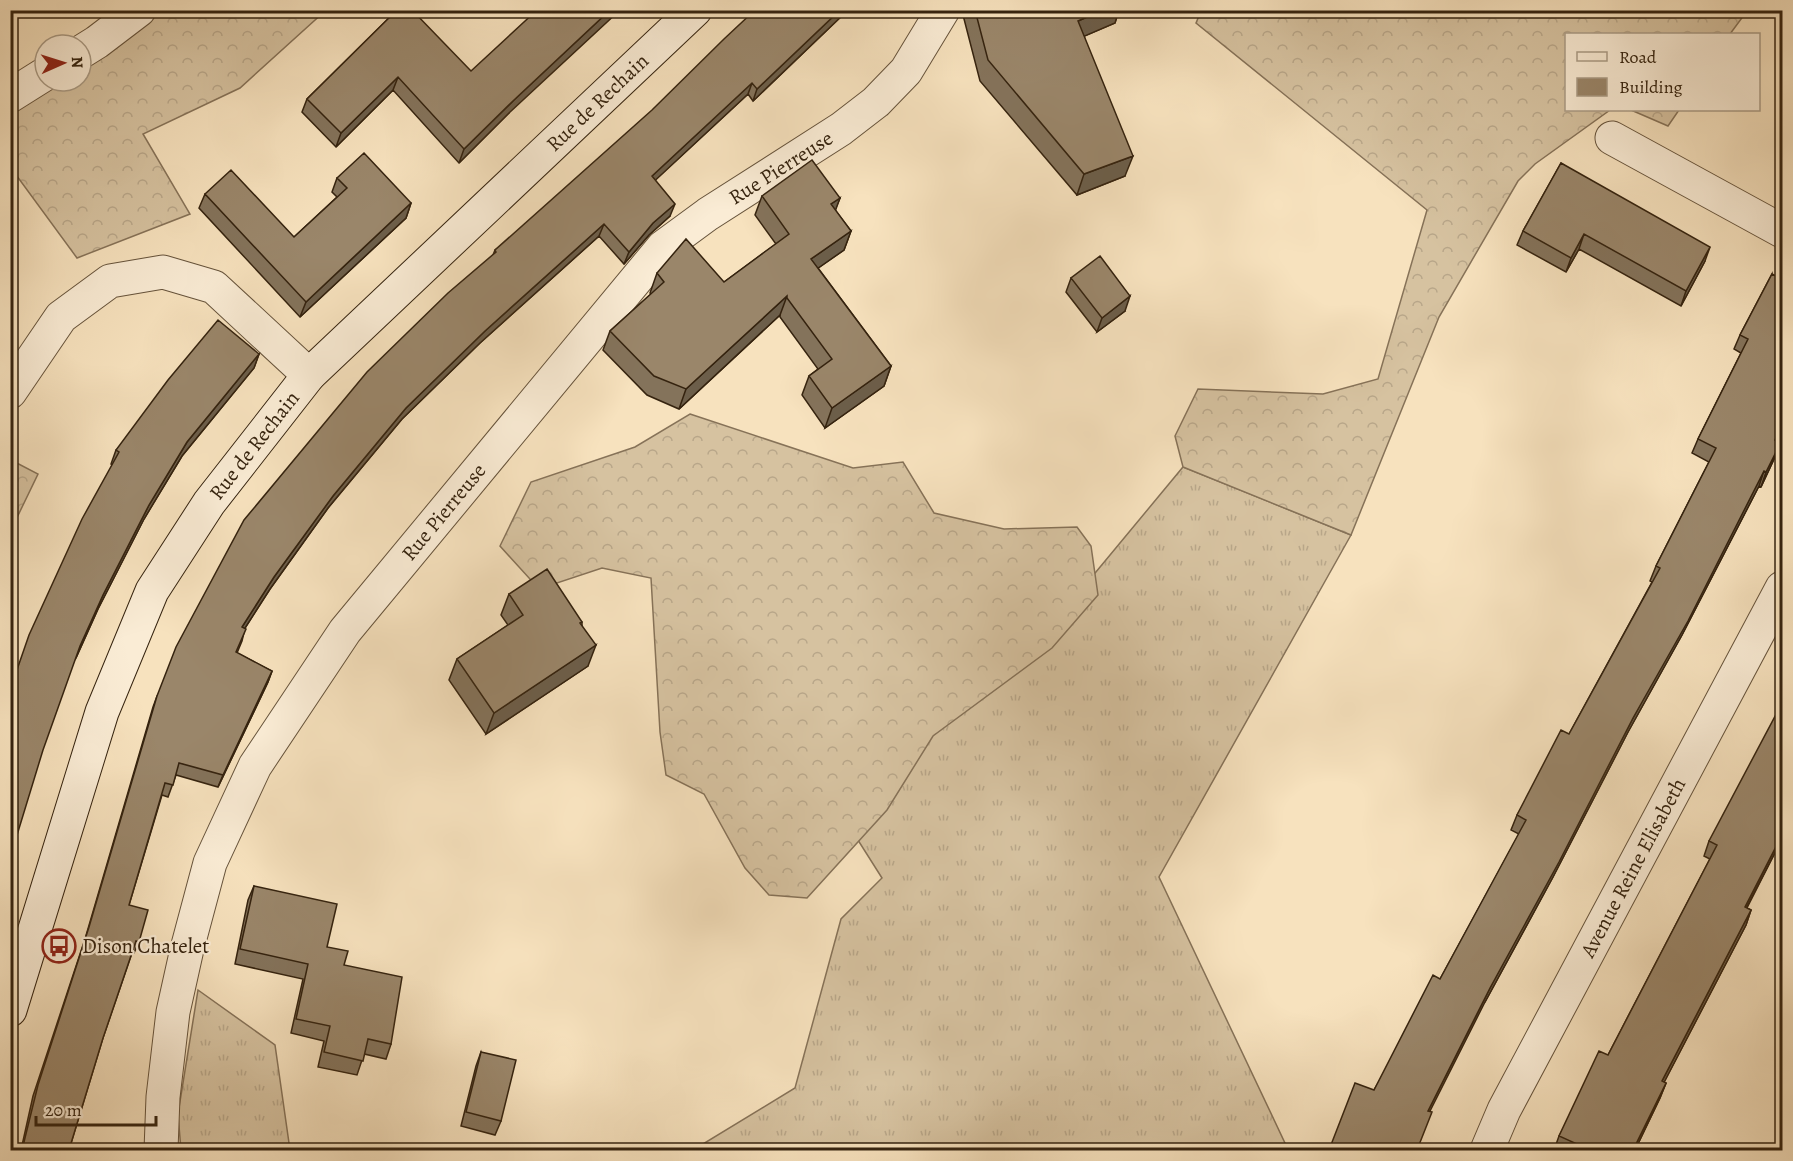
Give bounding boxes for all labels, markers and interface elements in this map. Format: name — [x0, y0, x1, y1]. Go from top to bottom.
north arrow — [33, 33, 93, 93]
legend — [1565, 33, 1760, 111]
text: Road — [1619, 45, 1657, 69]
street label: Rue de Rechain — [540, 47, 655, 157]
text: N — [66, 56, 88, 69]
text: Building — [1619, 75, 1683, 99]
street label: Rue Pierreuse — [723, 124, 838, 211]
street label: Rue de Rechain — [203, 385, 306, 505]
street label: Rue Pierreuse — [395, 457, 492, 566]
street label: Avenue Reine Elisabeth — [1573, 773, 1692, 963]
bus stop icon: Dison Chatelet — [41, 928, 77, 964]
place label: Dison Chatelet — [82, 932, 209, 960]
scale bar — [36, 1089, 156, 1127]
text: 20 m — [45, 1098, 82, 1122]

